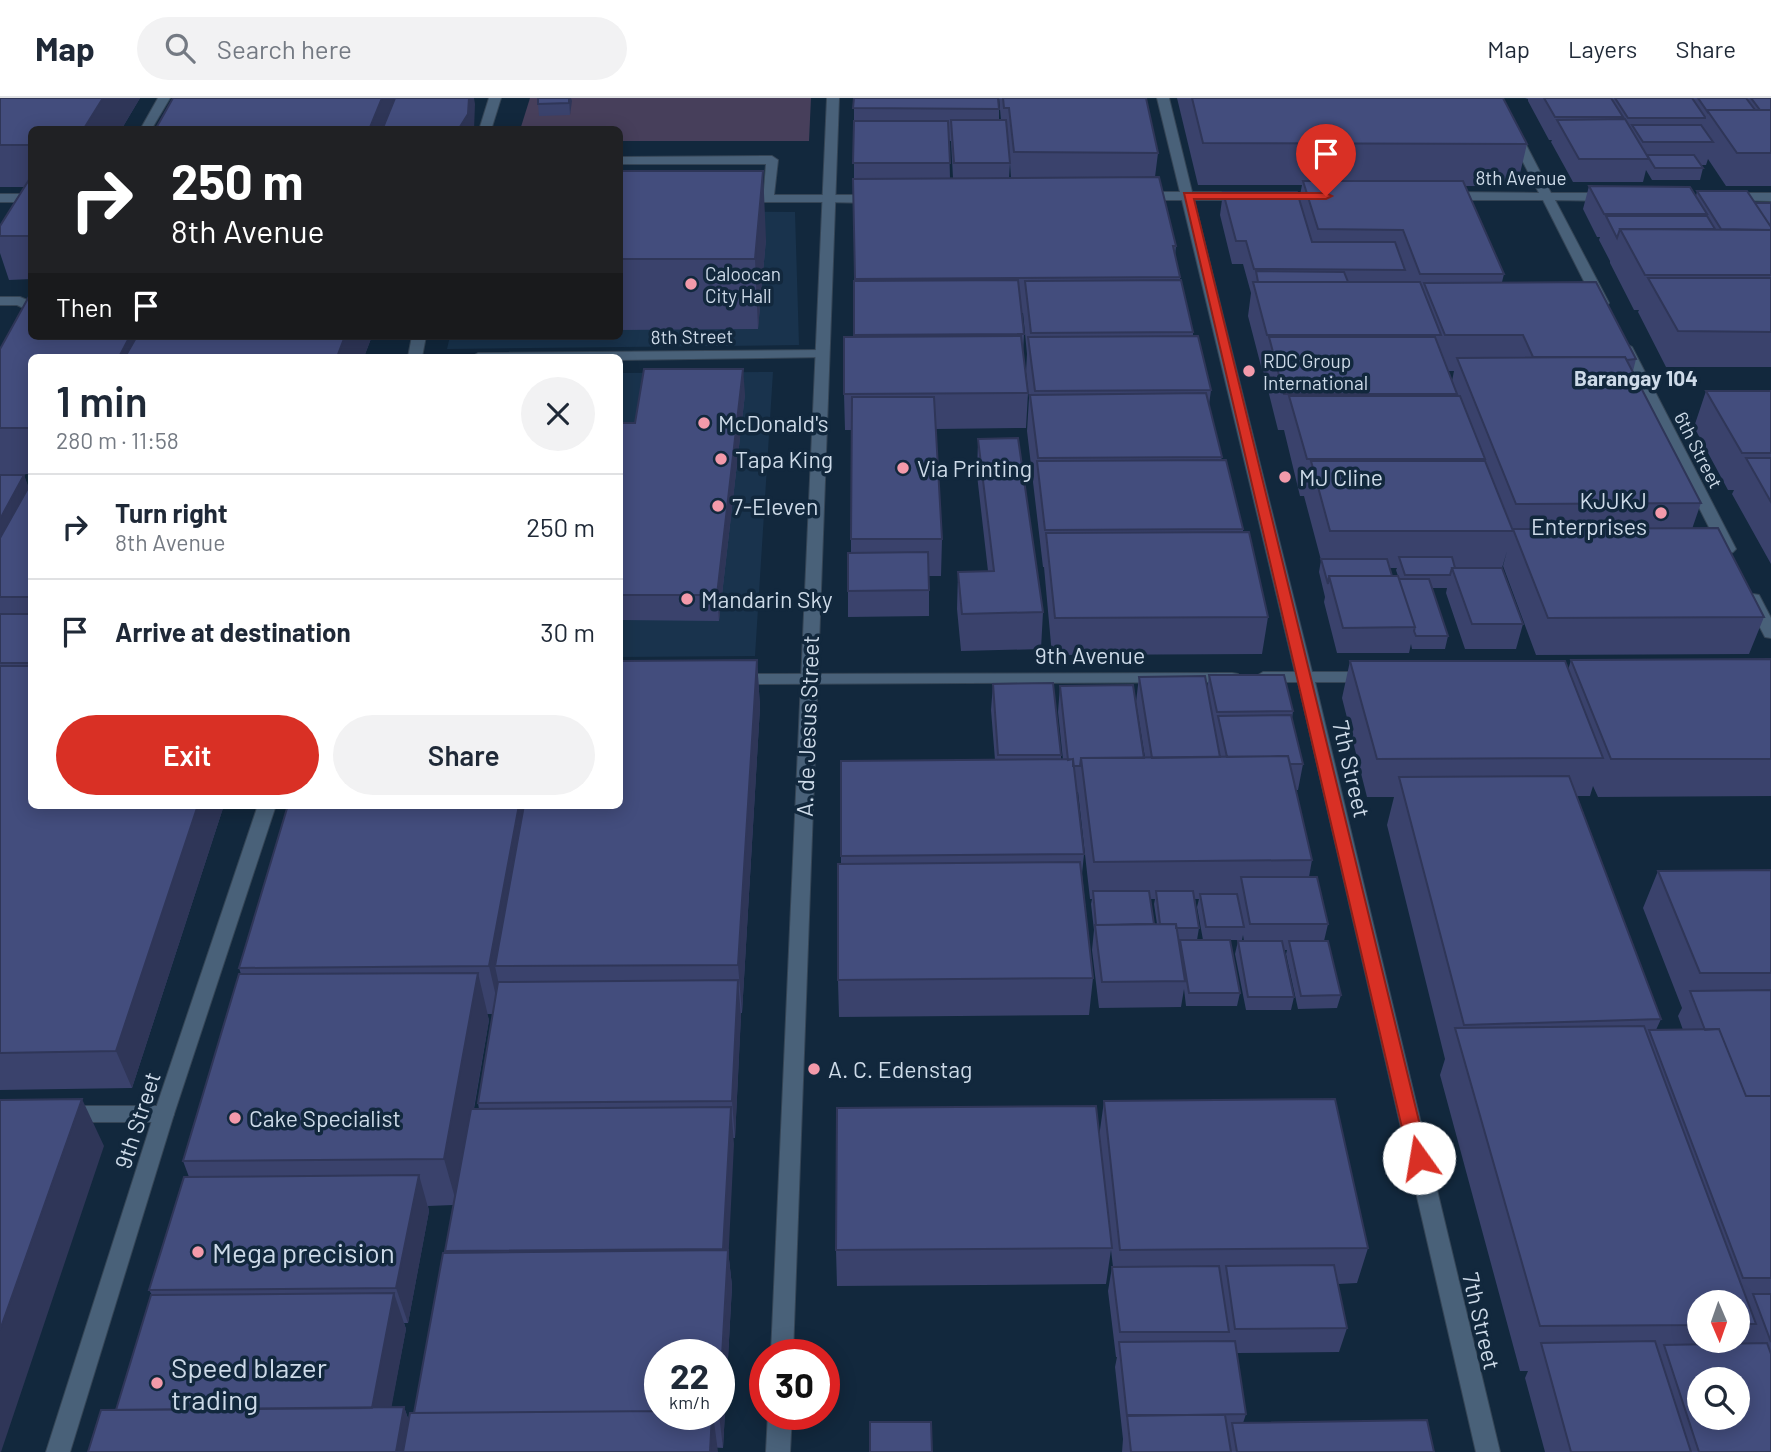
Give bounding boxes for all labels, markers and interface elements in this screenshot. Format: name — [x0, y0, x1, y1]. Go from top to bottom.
search box — [137, 17, 627, 80]
text: Map — [35, 28, 95, 68]
icon: search — [161, 29, 199, 67]
text: Search here — [217, 33, 352, 64]
text: Map — [1487, 34, 1530, 63]
text: Layers — [1568, 34, 1637, 63]
text: Share — [1675, 34, 1736, 63]
pin — [1296, 124, 1356, 196]
icon: arrive — [1307, 135, 1345, 173]
text: 250 m — [171, 151, 304, 210]
icon: right — [56, 154, 147, 245]
street label: 8th Avenue — [1475, 166, 1567, 189]
text: 8th Avenue — [171, 211, 325, 249]
place label: Caloocan City Hall — [705, 262, 781, 307]
marker: Caloocan City Hall — [683, 276, 699, 292]
icon: arrive — [127, 287, 165, 325]
text: Then — [56, 291, 113, 322]
street label: 8th Street — [650, 324, 734, 348]
place label: RDC Group International — [1263, 349, 1368, 394]
marker: RDC Group International — [1241, 363, 1257, 379]
district label: Barangay 104 — [1574, 365, 1698, 390]
text: 1 min — [56, 375, 148, 425]
button: close — [521, 377, 595, 451]
street label: 6th Street — [1670, 408, 1728, 492]
place label: McDonald's — [718, 409, 829, 437]
marker: McDonald's — [696, 415, 712, 431]
text: 280 m · 11:58 — [56, 426, 179, 454]
place label: Tapa King — [735, 445, 833, 473]
marker: Tapa King — [713, 451, 729, 467]
place label: Via Printing — [917, 454, 1032, 482]
marker: Via Printing — [895, 460, 911, 476]
place label: MJ Cline — [1299, 463, 1383, 491]
marker: MJ Cline — [1277, 469, 1293, 485]
place label: KJJKJ Enterprises — [1531, 486, 1647, 540]
place label: 7-Eleven — [732, 492, 818, 520]
text: Turn right — [115, 497, 228, 528]
marker: 7-Eleven — [710, 498, 726, 514]
marker: KJJKJ Enterprises — [1653, 505, 1669, 521]
icon: right — [56, 508, 94, 546]
text: 250 m — [526, 511, 595, 542]
text: 8th Avenue — [115, 528, 225, 556]
place label: Mandarin Sky — [701, 585, 833, 613]
marker: Mandarin Sky — [679, 591, 695, 607]
icon: arrive — [56, 613, 94, 651]
text: Arrive at destination — [115, 616, 351, 647]
text: 30 m — [540, 616, 595, 647]
street label: A. de Jesus Street — [790, 635, 824, 817]
street label: 9th Avenue — [1035, 641, 1145, 669]
button: Exit — [56, 715, 319, 795]
button: Share — [333, 715, 595, 795]
street label: 7th Street — [1327, 718, 1377, 820]
place label: A. C. Edenstag — [828, 1055, 972, 1083]
marker: A. C. Edenstag — [806, 1061, 822, 1077]
street label: 9th Street — [108, 1068, 166, 1172]
place label: Cake Specialist — [249, 1104, 401, 1132]
marker: Cake Specialist — [227, 1110, 243, 1126]
position arrow — [1382, 1121, 1456, 1195]
place label: Mega precision — [212, 1235, 395, 1269]
marker: Mega precision — [190, 1244, 206, 1260]
street label: 7th Street — [1457, 1270, 1507, 1372]
north arrow — [1687, 1290, 1750, 1353]
map controls — [1687, 1290, 1750, 1430]
speed limit sign: 30 — [749, 1339, 840, 1430]
place label: Speed blazer trading — [171, 1350, 327, 1416]
text: 22 — [670, 1354, 709, 1396]
button: search — [1687, 1367, 1750, 1430]
marker: Speed blazer trading — [149, 1375, 165, 1391]
text: km/h — [669, 1391, 710, 1413]

